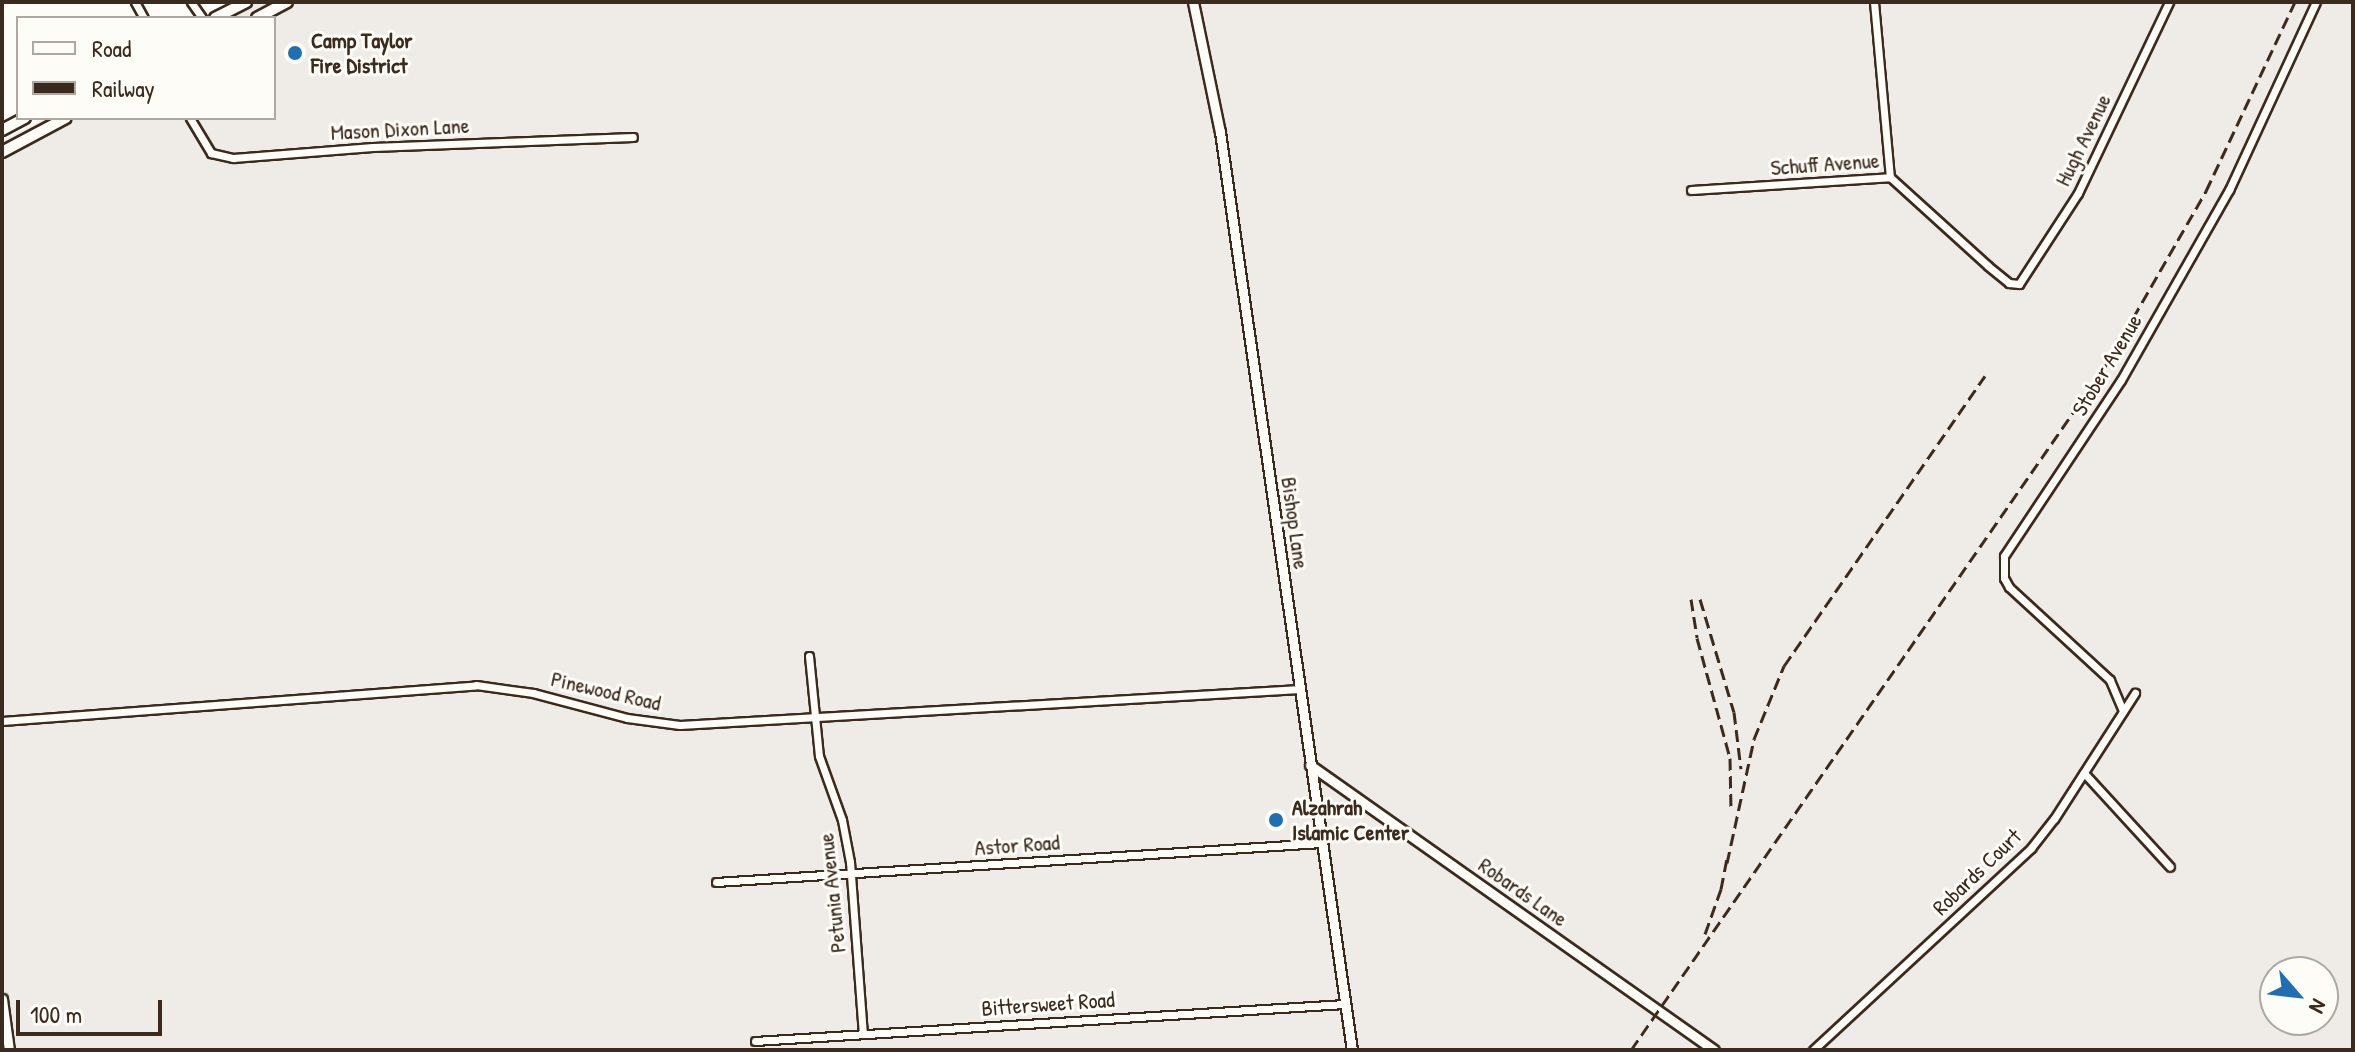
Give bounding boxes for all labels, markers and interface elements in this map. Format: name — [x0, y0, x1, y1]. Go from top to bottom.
legend — [16, 16, 276, 120]
place label: Camp Taylor Fire District — [311, 27, 413, 78]
text: Road — [92, 32, 131, 64]
marker: Camp Taylor Fire District — [286, 44, 304, 62]
text: Railway — [92, 72, 155, 104]
street label: Hugh Avenue — [2049, 90, 2117, 190]
street label: Mason Dixon Lane — [330, 112, 470, 146]
street label: Schuff Avenue — [1770, 147, 1880, 181]
street label: Stober Avenue — [2066, 309, 2148, 421]
street label: Bishop Lane — [1275, 475, 1315, 571]
street label: Pinewood Road — [549, 666, 663, 716]
place label: Alzahrah Islamic Center — [1292, 794, 1409, 846]
marker: Alzahrah Islamic Center — [1267, 811, 1285, 829]
street label: Robards Court — [1927, 823, 2027, 921]
street label: Astor Road — [974, 829, 1060, 861]
street label: Petunia Avenue — [813, 832, 851, 954]
street label: Robards Lane — [1473, 852, 1573, 932]
north arrow — [2259, 956, 2339, 1036]
scale bar — [20, 984, 166, 1034]
street label: Bittersweet Road — [981, 986, 1115, 1022]
text: N — [2302, 994, 2334, 1019]
text: 100 m — [30, 998, 82, 1030]

